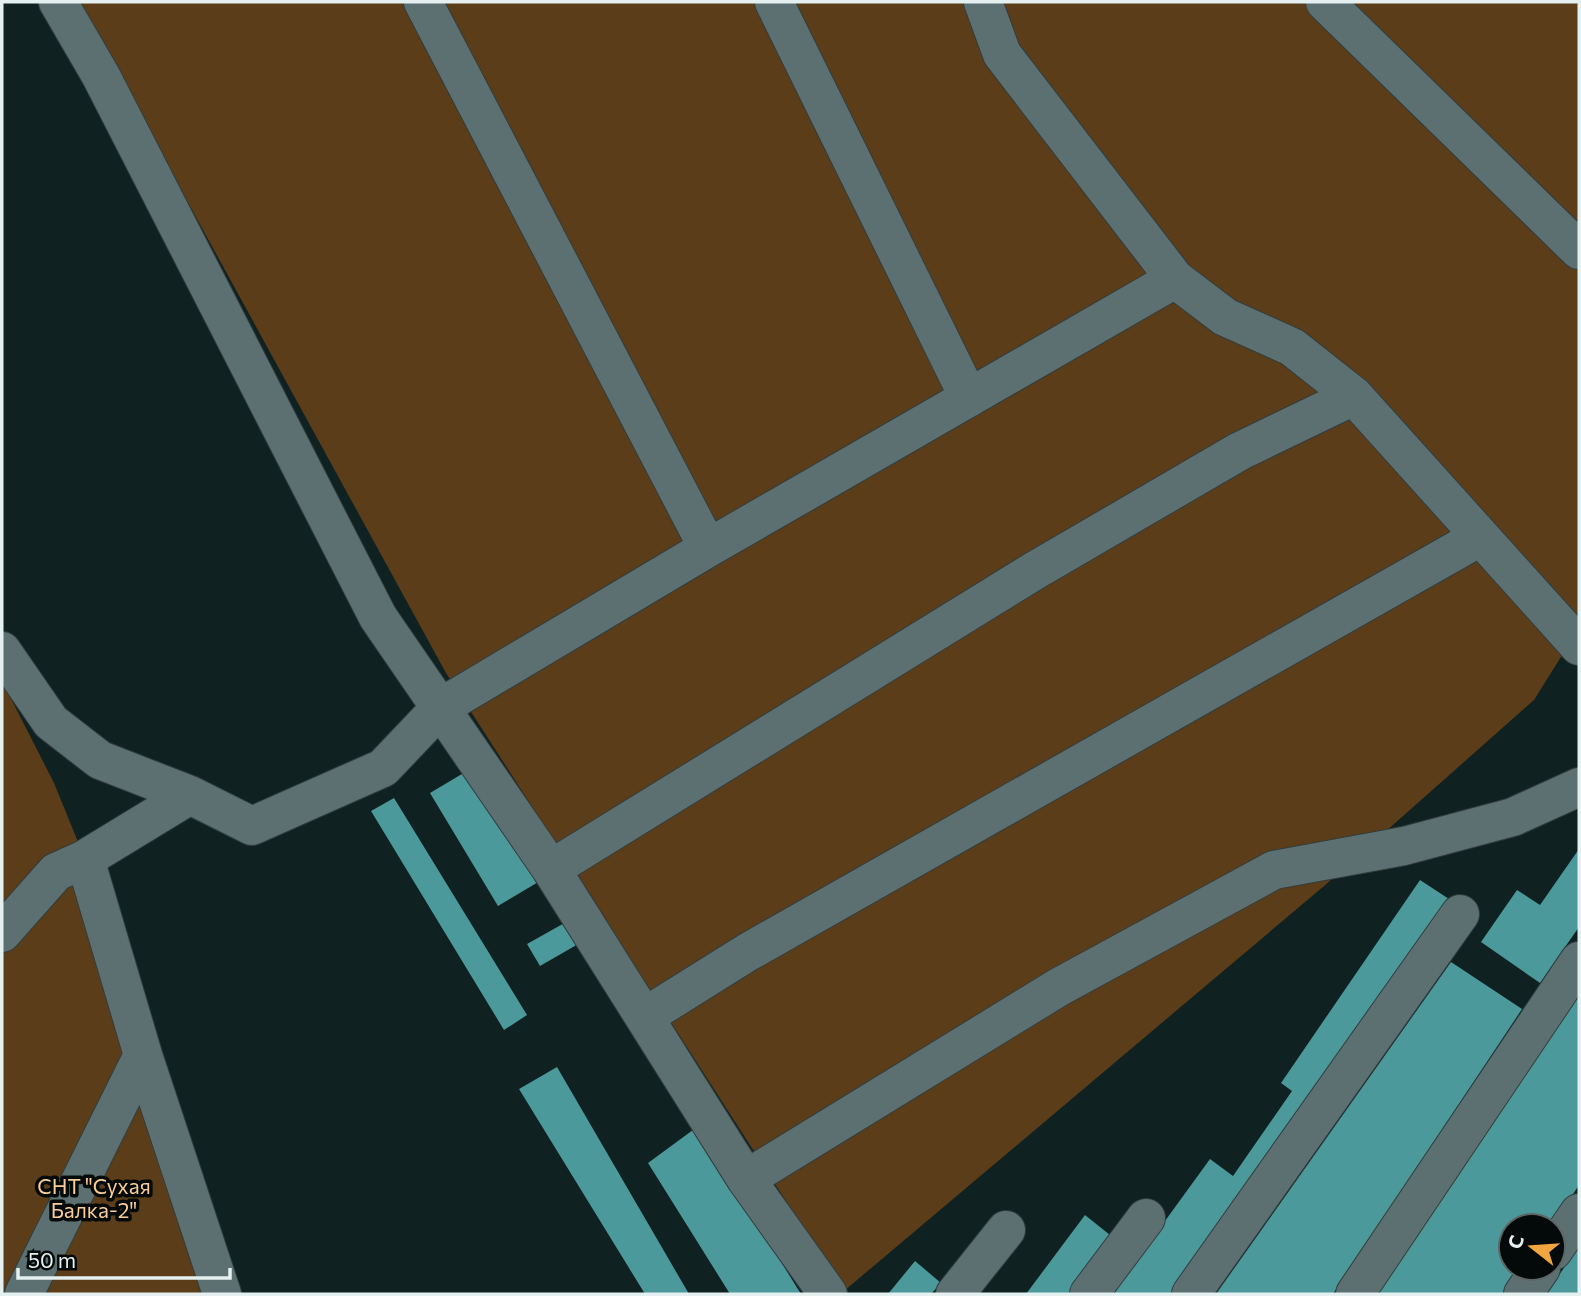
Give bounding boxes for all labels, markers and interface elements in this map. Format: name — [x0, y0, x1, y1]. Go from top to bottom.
park label: СНТ "Сухая Балка-2" — [37, 1173, 151, 1222]
north arrow — [1497, 1212, 1567, 1282]
text: С — [1502, 1232, 1528, 1251]
scale bar — [18, 1236, 229, 1280]
text: 50 m — [28, 1247, 76, 1272]

